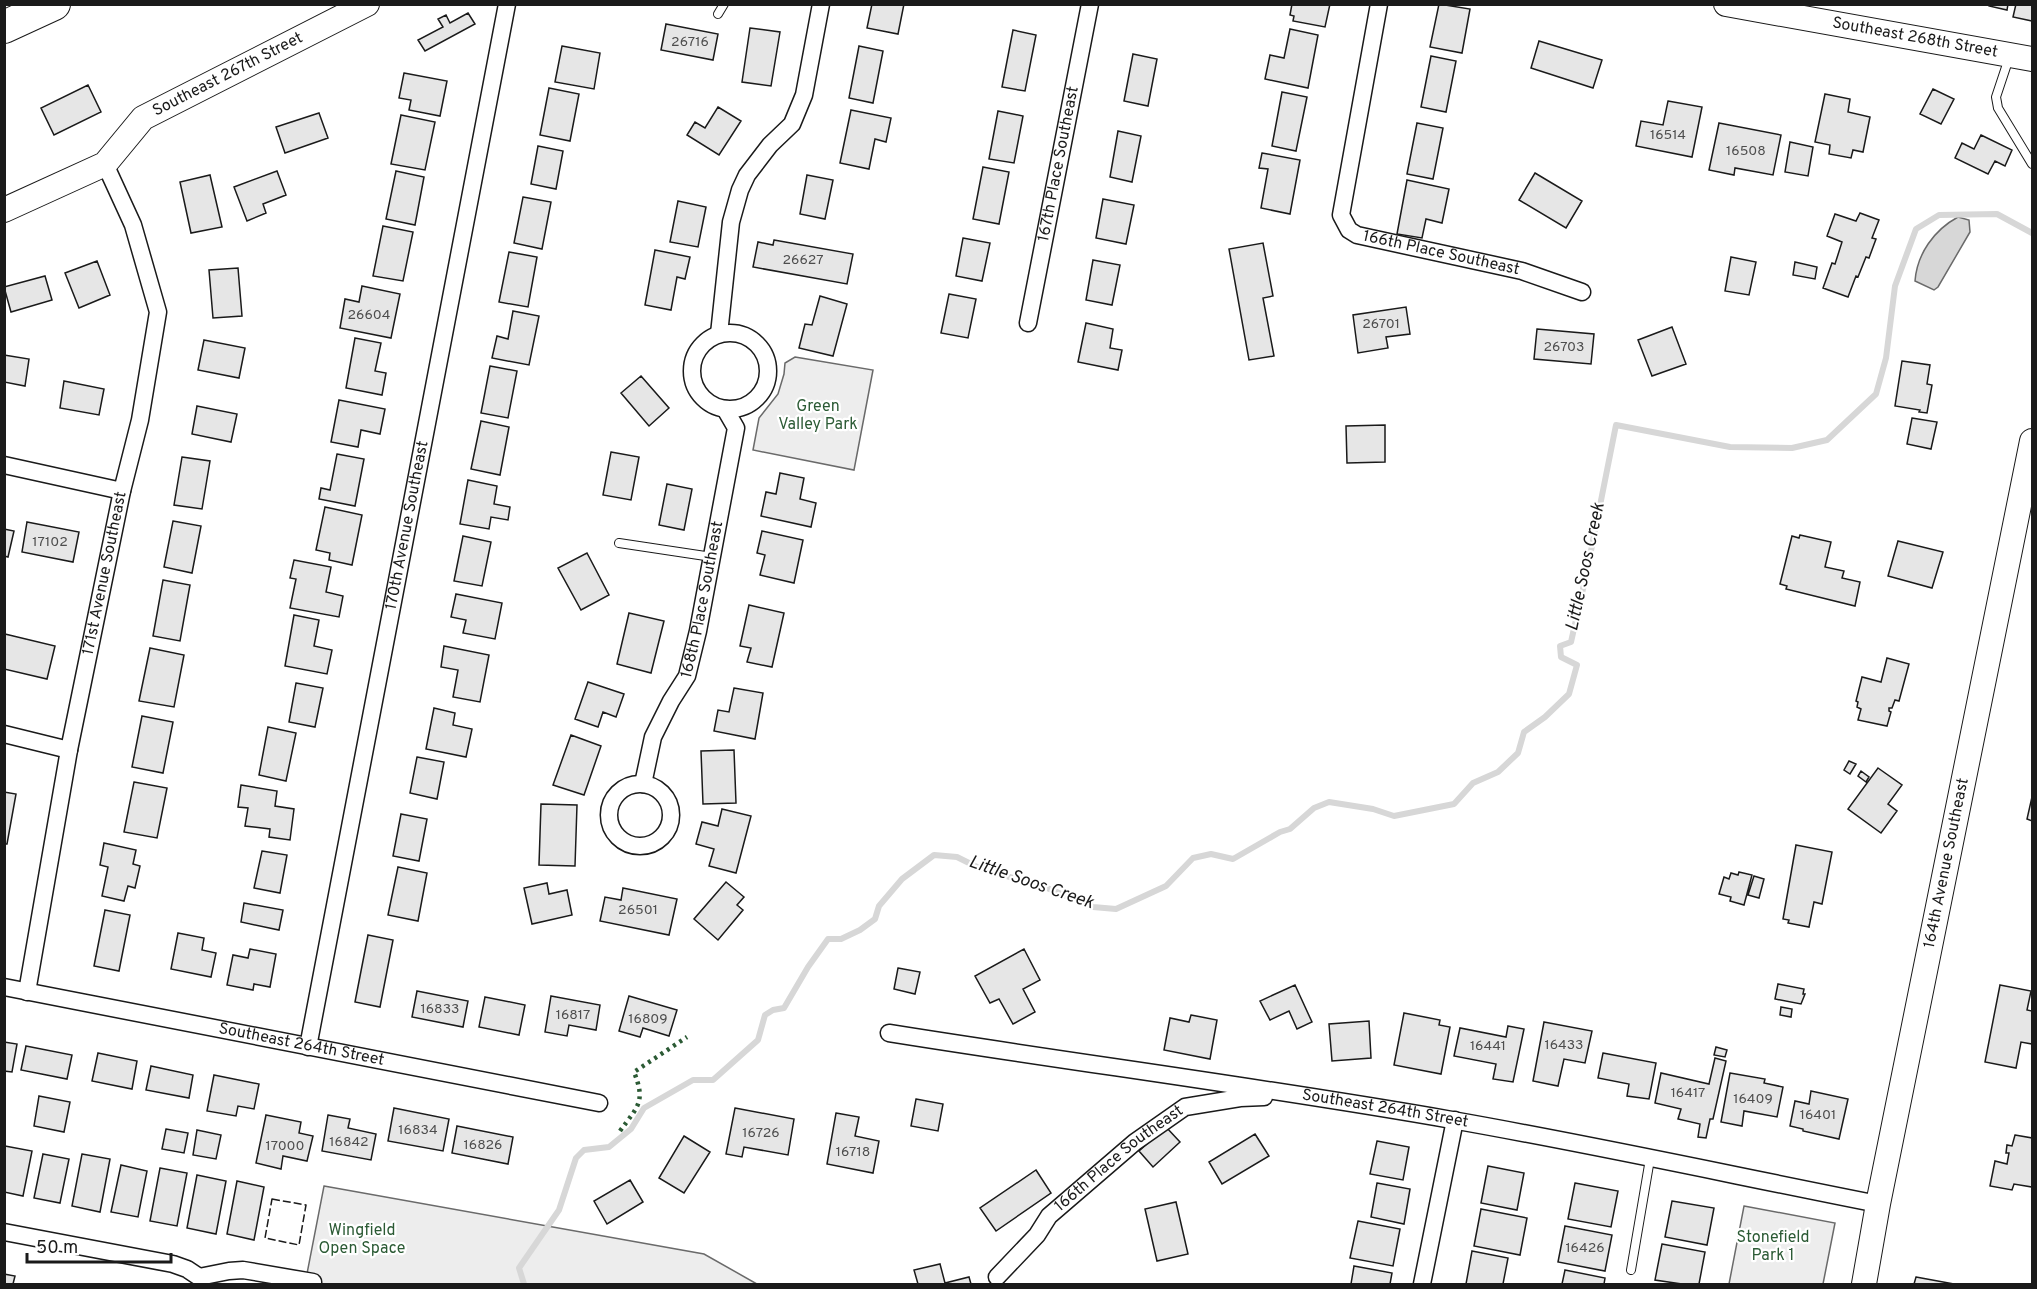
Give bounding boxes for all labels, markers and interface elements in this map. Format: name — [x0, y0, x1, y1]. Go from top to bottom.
street label: Southeast 268th Street — [1831, 13, 1999, 63]
street label: Southeast 267th Street — [150, 28, 306, 121]
house number: 26716 — [671, 34, 709, 51]
street label: 167th Place Southeast — [1034, 85, 1084, 243]
house number: 16514 — [1650, 127, 1686, 144]
house number: 16508 — [1726, 143, 1766, 160]
street label: 166th Place Southeast — [1361, 227, 1521, 280]
house number: 26627 — [782, 252, 824, 269]
house number: 26604 — [348, 307, 390, 324]
house number: 26701 — [1362, 316, 1400, 333]
house number: 26703 — [1544, 339, 1584, 356]
park label: Green Valley Park — [778, 397, 858, 435]
street label: 170th Avenue Southeast — [382, 439, 433, 612]
street label: 171st Avenue Southeast — [79, 490, 132, 657]
water label: Little Soos Creek — [1561, 500, 1611, 633]
street label: 168th Place Southeast — [677, 520, 728, 680]
house number: 17102 — [32, 534, 68, 551]
street label: 164th Avenue Southeast — [1920, 776, 1974, 950]
water label: Little Soos Creek — [966, 851, 1097, 915]
house number: 26501 — [618, 902, 658, 919]
house number: 16833 — [421, 1001, 460, 1018]
house number: 16817 — [556, 1007, 590, 1024]
house number: 16809 — [628, 1011, 668, 1028]
street label: Southeast 264th Street — [217, 1019, 386, 1071]
house number: 16433 — [1544, 1037, 1584, 1054]
house number: 16441 — [1470, 1038, 1506, 1055]
street label: Southeast 264th Street — [1301, 1085, 1470, 1133]
house number: 16417 — [1671, 1085, 1705, 1102]
house number: 16409 — [1733, 1091, 1773, 1108]
street label: 166th Place Southeast — [1051, 1101, 1187, 1217]
house number: 16401 — [1800, 1107, 1836, 1124]
house number: 16834 — [398, 1122, 438, 1139]
house number: 16726 — [742, 1125, 780, 1142]
house number: 16842 — [329, 1134, 369, 1151]
house number: 16826 — [464, 1137, 502, 1154]
house number: 17000 — [266, 1138, 304, 1155]
house number: 16718 — [836, 1144, 870, 1161]
park label: Wingfield Open Space — [319, 1221, 405, 1259]
scale bar — [27, 1226, 171, 1264]
park label: Stonefield Park 1 — [1737, 1228, 1809, 1266]
text: 50 m — [36, 1237, 78, 1260]
house number: 16426 — [1565, 1240, 1605, 1257]

